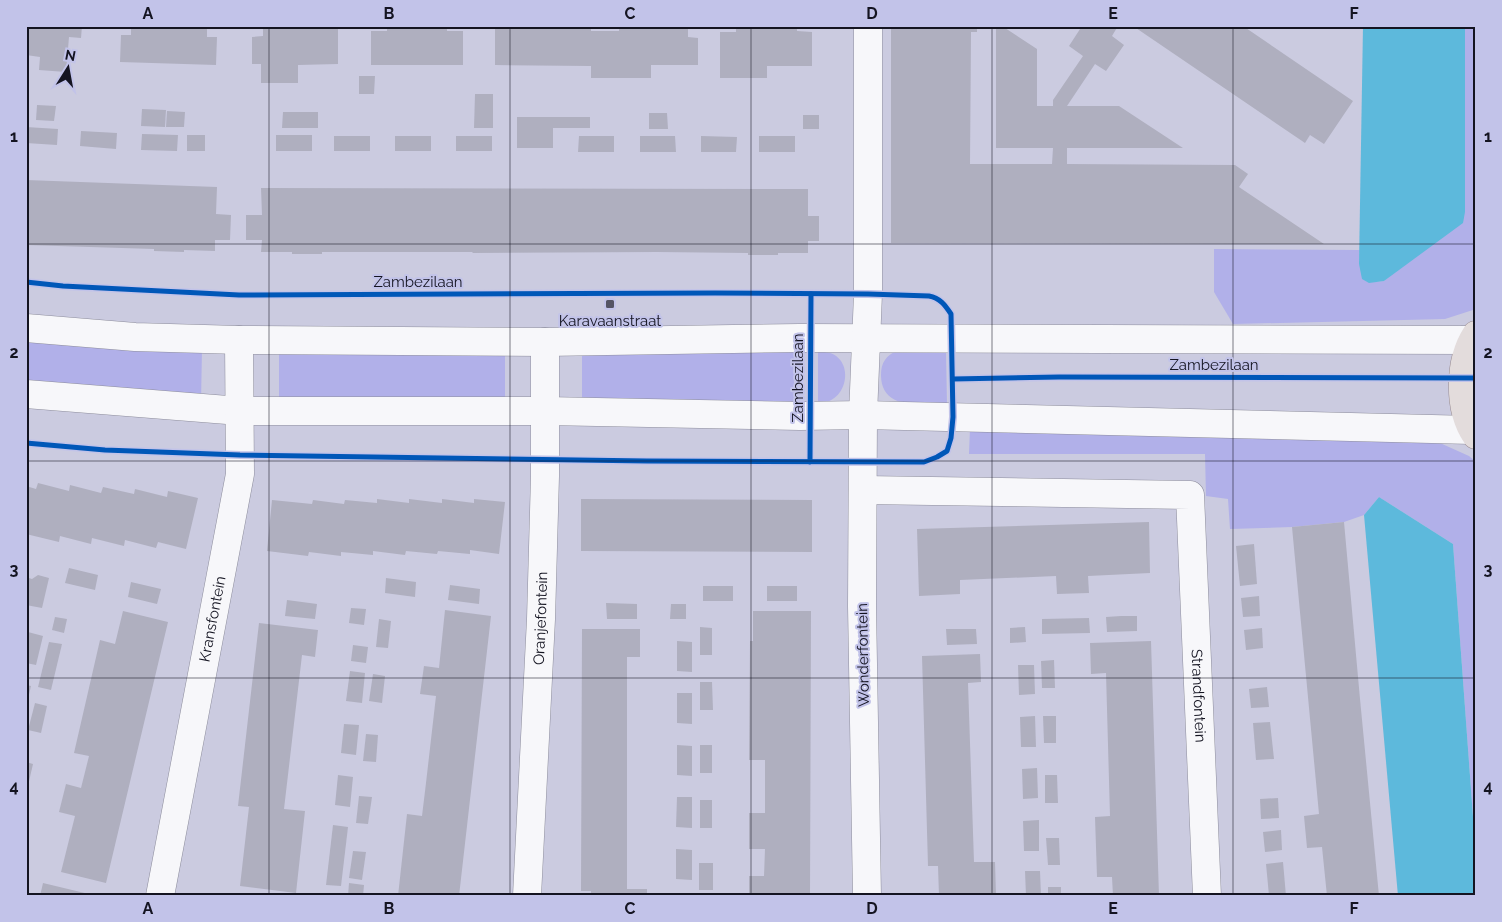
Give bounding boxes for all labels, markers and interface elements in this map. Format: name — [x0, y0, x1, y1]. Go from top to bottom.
text: A — [143, 4, 154, 23]
text: B — [384, 4, 395, 23]
text: C — [625, 4, 636, 23]
text: D — [866, 4, 878, 23]
text: E — [1108, 4, 1118, 23]
text: F — [1349, 4, 1359, 23]
north arrow — [42, 42, 92, 92]
text: N — [64, 46, 77, 64]
text: 1 — [10, 127, 18, 146]
text: 1 — [1484, 127, 1492, 146]
street label: Zambezilaan — [373, 273, 463, 291]
marker: Karavaanstraat — [604, 298, 616, 310]
place label: Karavaanstraat — [559, 312, 661, 330]
street label: Zambezilaan — [789, 333, 807, 423]
text: 2 — [9, 343, 19, 362]
text: 2 — [1483, 343, 1493, 362]
street label: Zambezilaan — [1169, 356, 1259, 374]
text: 3 — [10, 560, 19, 579]
text: 3 — [1484, 560, 1493, 579]
street label: Oranjefontein — [530, 571, 551, 666]
street label: Kransfontein — [196, 574, 229, 663]
street label: Wonderfontein — [853, 603, 873, 707]
street label: Strandfontein — [1188, 649, 1209, 743]
text: 4 — [9, 777, 19, 796]
text: 4 — [1483, 777, 1493, 796]
text: A — [143, 899, 154, 918]
text: B — [384, 899, 395, 918]
text: C — [625, 899, 636, 918]
text: D — [866, 899, 878, 918]
text: E — [1108, 899, 1118, 918]
text: F — [1349, 899, 1359, 918]

